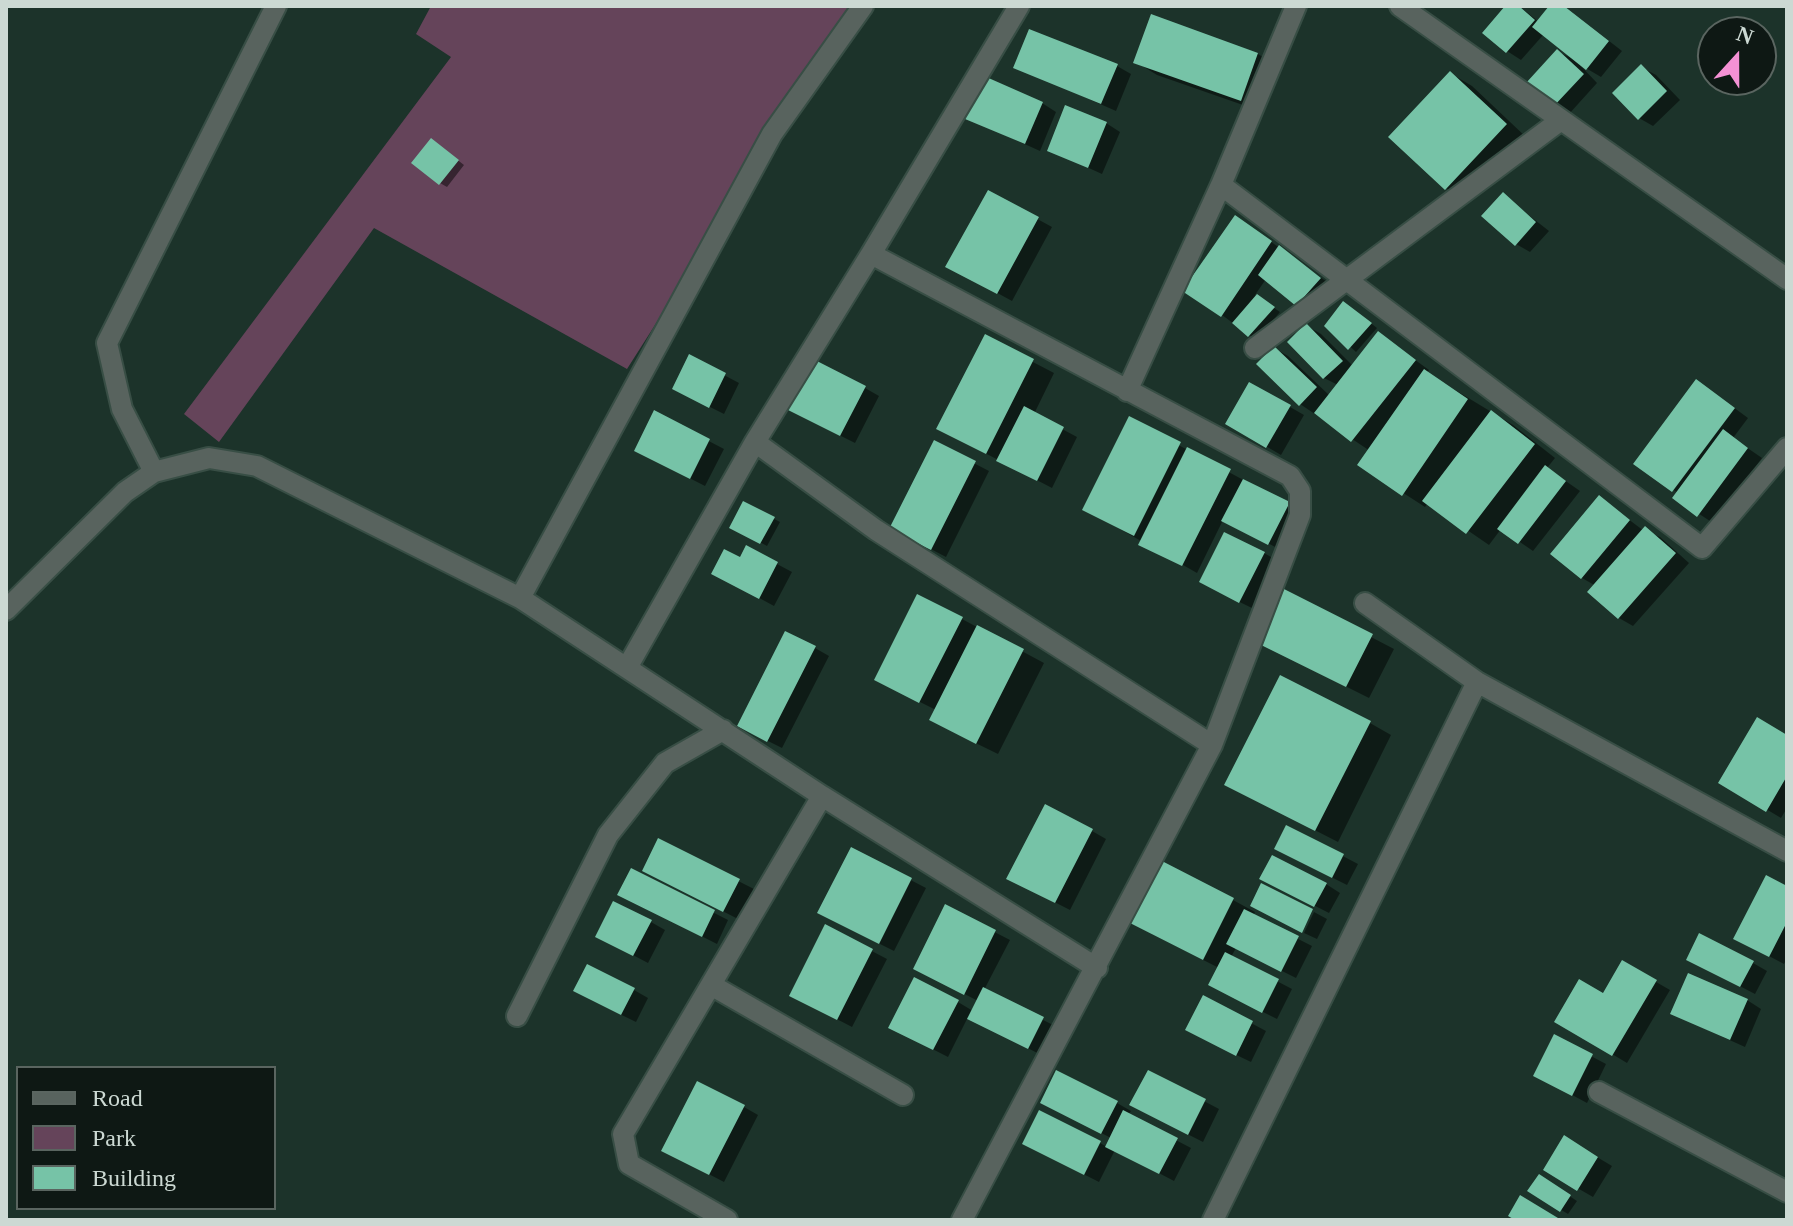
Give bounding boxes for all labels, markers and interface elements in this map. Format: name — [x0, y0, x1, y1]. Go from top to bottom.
north arrow — [1697, 16, 1777, 96]
text: N — [1733, 20, 1757, 50]
legend — [16, 1066, 276, 1210]
text: Road — [92, 1085, 143, 1111]
text: Park — [92, 1125, 136, 1151]
text: Building — [92, 1165, 176, 1191]

